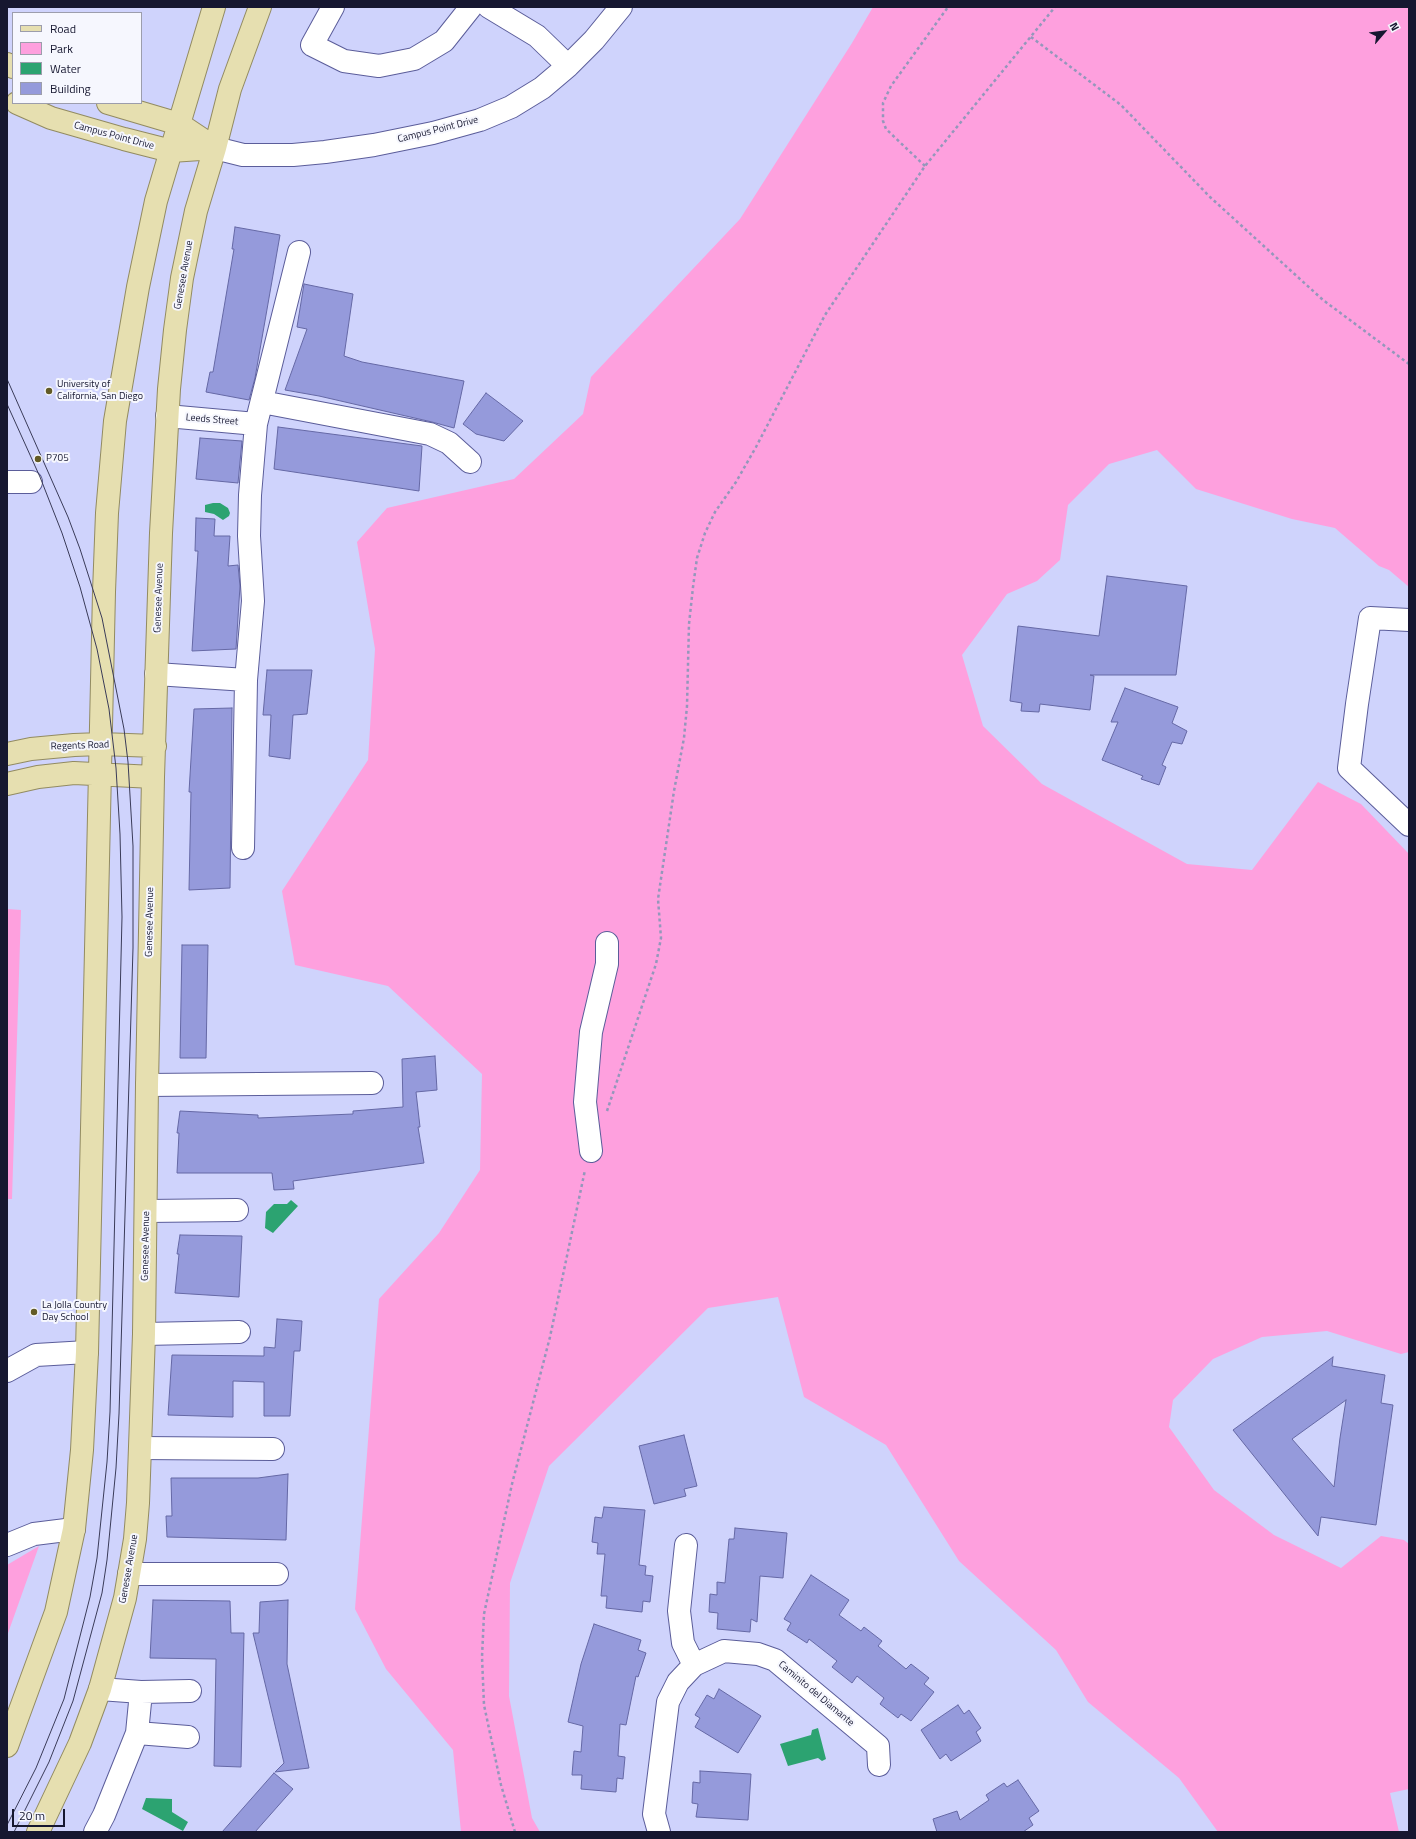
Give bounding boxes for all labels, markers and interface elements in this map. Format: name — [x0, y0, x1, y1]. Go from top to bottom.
legend — [12, 12, 142, 104]
north arrow — [1364, 12, 1404, 52]
text: Road — [50, 19, 76, 38]
text: N — [1386, 19, 1403, 33]
text: Park — [50, 39, 73, 58]
text: Water — [50, 59, 81, 78]
text: Building — [50, 79, 91, 98]
street label: Campus Point Drive — [397, 114, 479, 146]
street label: Campus Point Drive — [73, 120, 155, 152]
street label: Genesee Avenue — [172, 240, 196, 310]
place label: University of California, San Diego — [57, 379, 143, 402]
marker: University of California, San Diego — [44, 386, 54, 396]
street label: Leeds Street — [185, 412, 239, 428]
place label: P705 — [46, 453, 69, 465]
marker: P705 — [33, 454, 43, 464]
street label: Genesee Avenue — [152, 563, 166, 633]
street label: Regents Road — [50, 739, 110, 753]
street label: Genesee Avenue — [143, 887, 157, 957]
street label: Genesee Avenue — [139, 1211, 153, 1281]
place label: La Jolla Country Day School — [42, 1300, 107, 1324]
marker: La Jolla Country Day School — [29, 1307, 39, 1317]
street label: Genesee Avenue — [117, 1534, 141, 1604]
street label: Caminito del Diamante — [776, 1659, 856, 1729]
scale bar — [14, 1801, 67, 1827]
text: 20 m — [19, 1806, 45, 1825]

